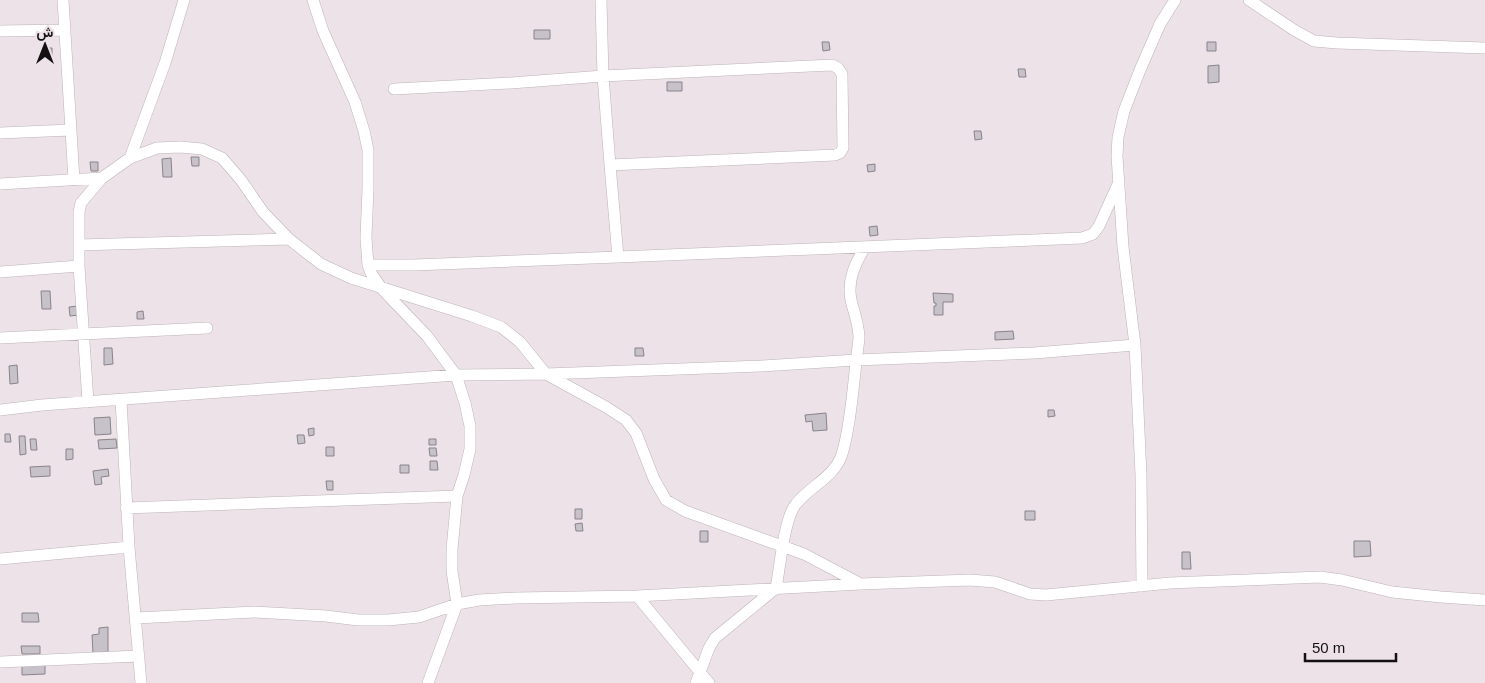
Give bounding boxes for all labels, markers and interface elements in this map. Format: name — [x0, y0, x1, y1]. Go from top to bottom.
north arrow — [20, 20, 70, 70]
text: ش — [37, 24, 54, 41]
scale bar — [1305, 630, 1396, 662]
text: 50 m — [1312, 639, 1345, 656]

